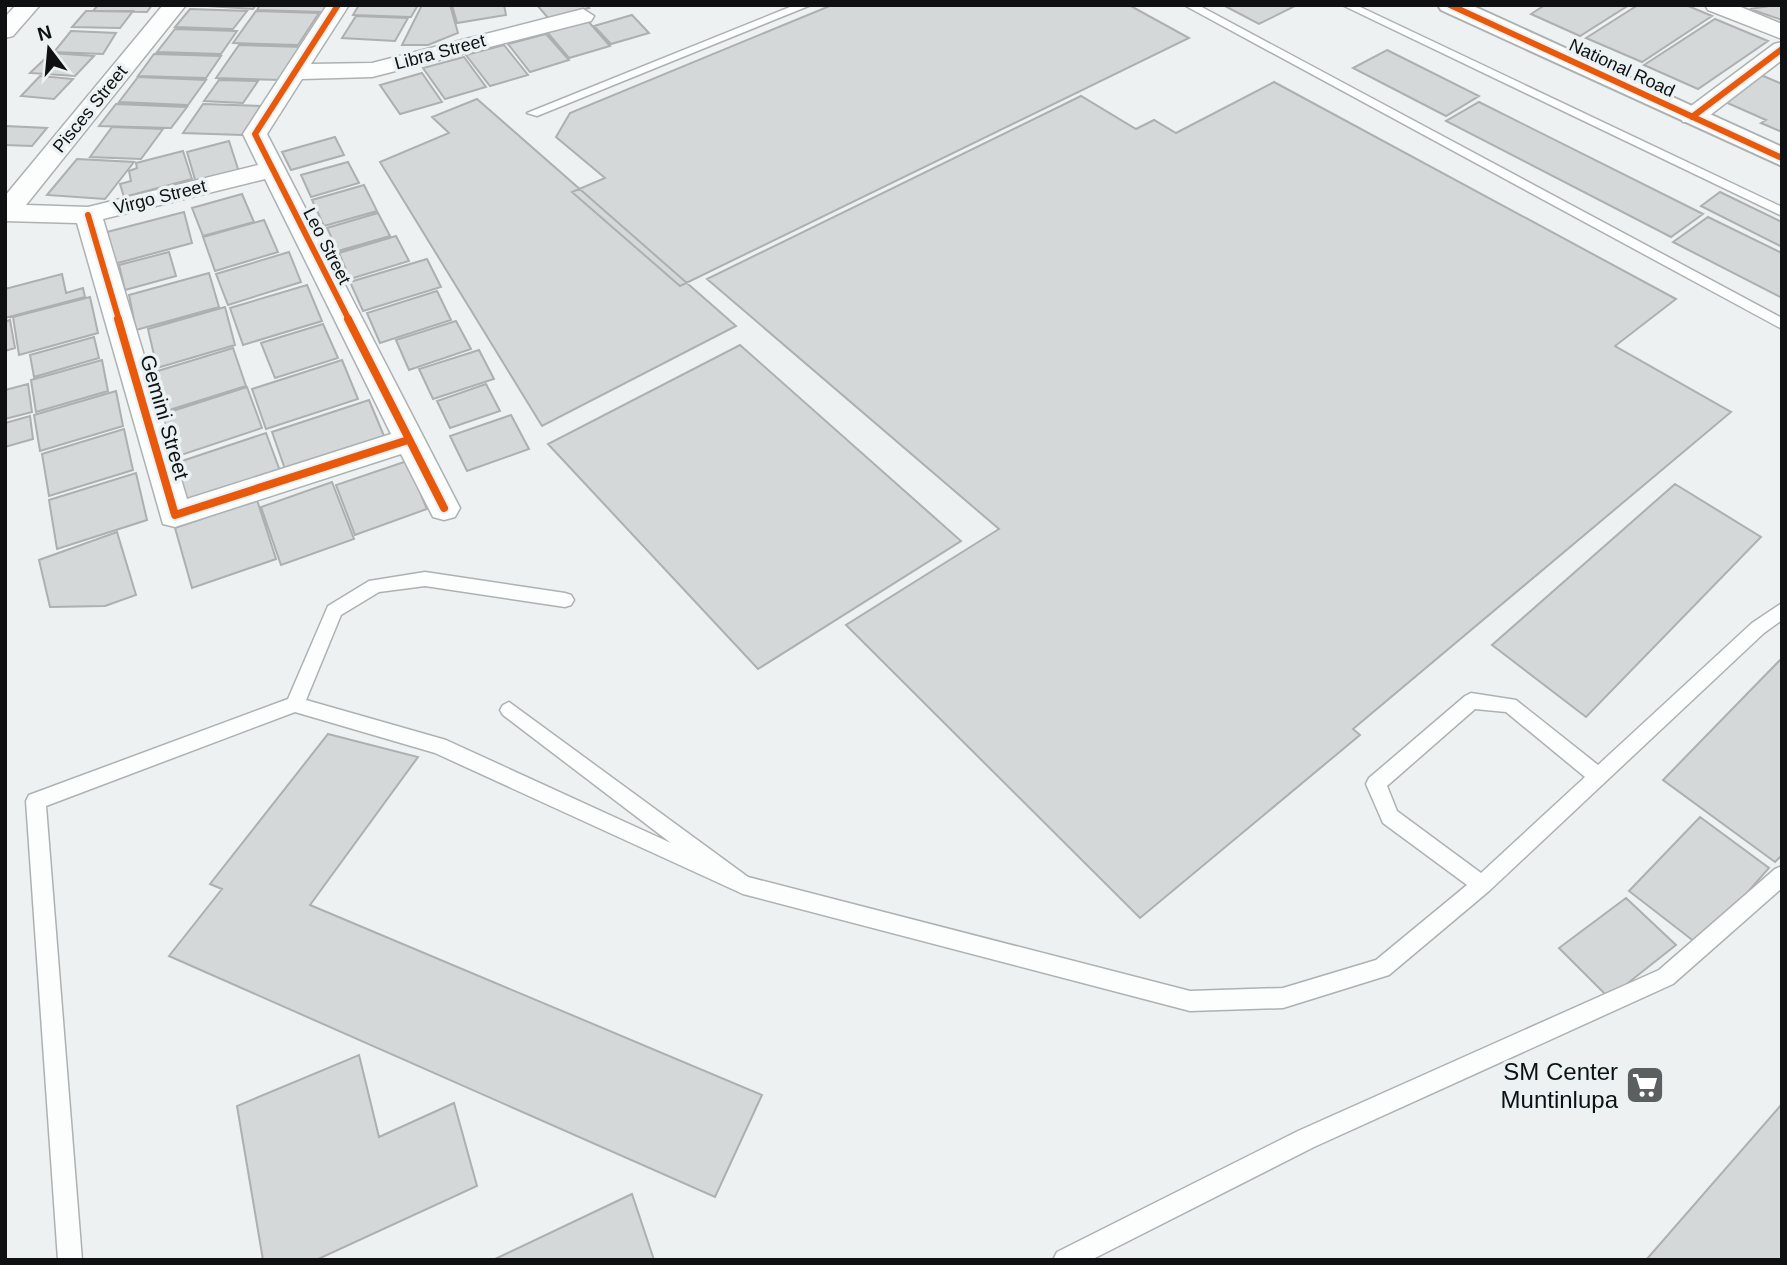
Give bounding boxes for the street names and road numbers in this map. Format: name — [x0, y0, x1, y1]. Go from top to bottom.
street label: Libra Street — [392, 30, 488, 74]
street label: National Road — [1566, 35, 1678, 101]
street label: Pisces Street — [49, 61, 131, 157]
street label: Virgo Street — [112, 176, 208, 218]
street label: Leo Street — [299, 204, 355, 288]
street label: Gemini Street — [136, 352, 194, 482]

